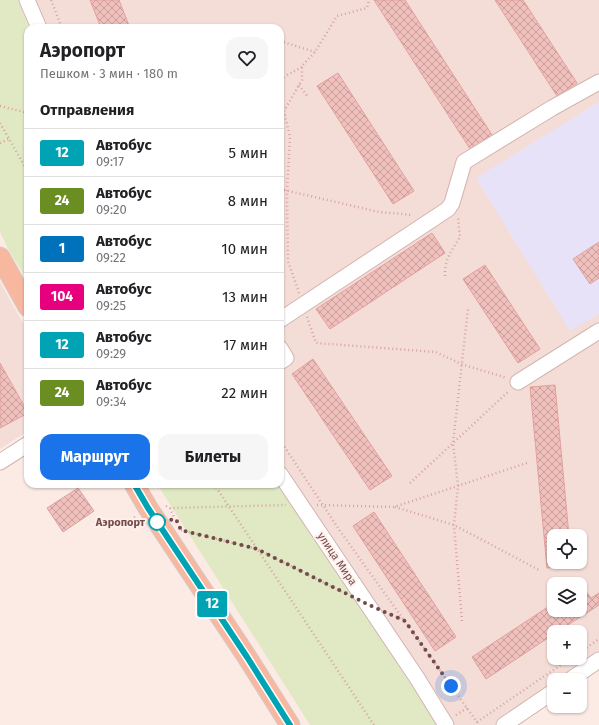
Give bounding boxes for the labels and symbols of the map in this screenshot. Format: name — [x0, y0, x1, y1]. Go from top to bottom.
marker: Аэропорт — [148, 513, 166, 531]
place label: Аэропорт — [95, 516, 146, 529]
street label: улица Мира — [315, 530, 359, 588]
line badge: 12 — [194, 591, 230, 617]
your location — [441, 676, 461, 696]

